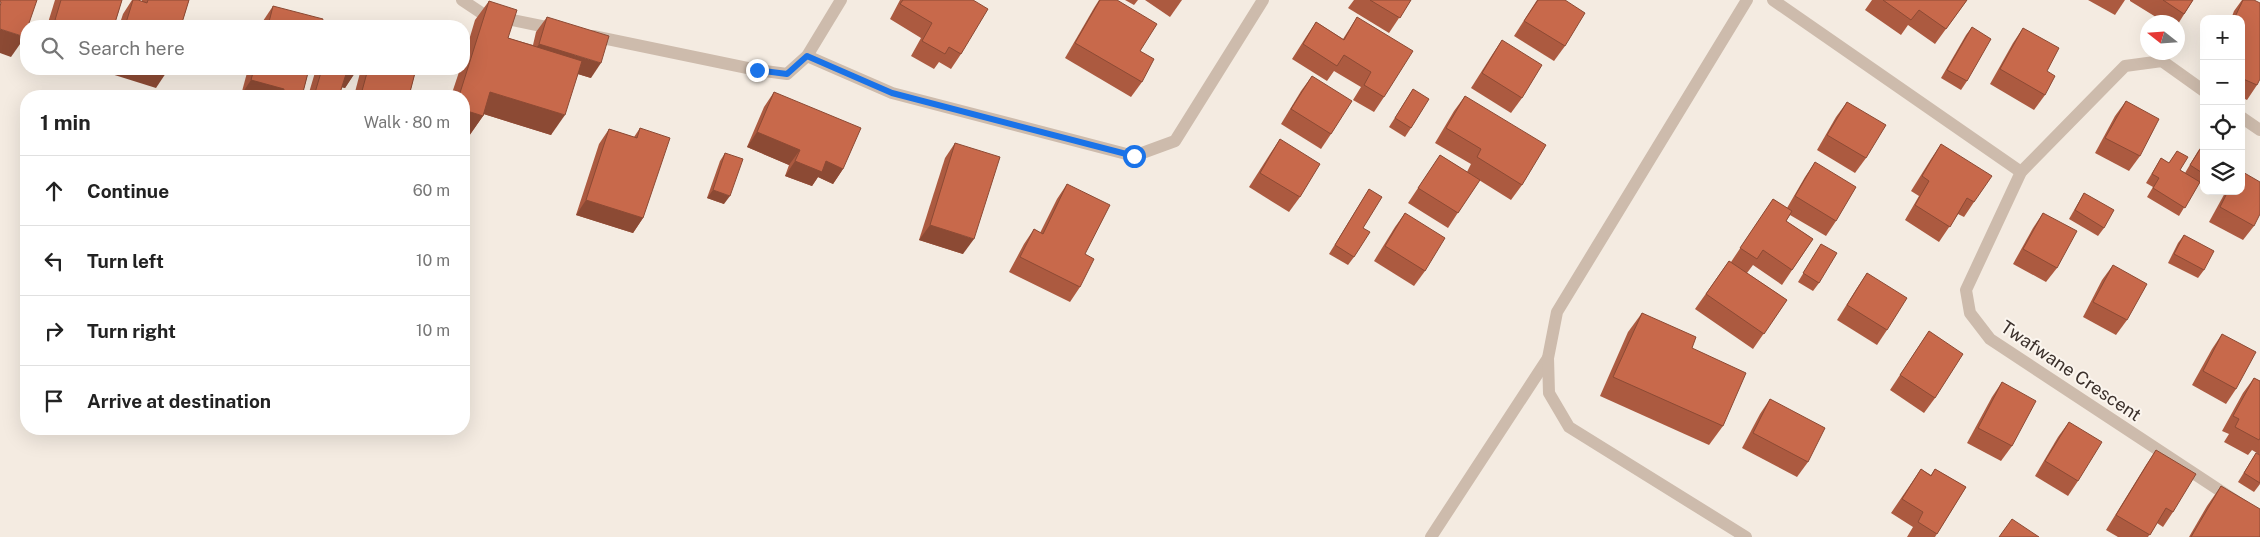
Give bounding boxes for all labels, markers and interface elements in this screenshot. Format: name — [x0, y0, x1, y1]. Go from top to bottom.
north arrow — [2140, 15, 2185, 60]
map controls — [2200, 15, 2245, 195]
button: + — [2200, 15, 2245, 60]
search box — [20, 20, 470, 75]
icon: search — [38, 34, 66, 62]
text: Search here — [78, 37, 185, 59]
route end — [746, 59, 769, 82]
button: − — [2200, 60, 2245, 105]
button: locate — [2200, 105, 2245, 150]
text: 1 min — [40, 110, 91, 135]
text: Walk · 80 m — [364, 113, 450, 132]
route start — [1123, 145, 1146, 168]
button: layers — [2200, 150, 2245, 195]
icon: ahead — [40, 177, 68, 205]
text: Continue — [87, 180, 169, 202]
text: 60 m — [413, 181, 450, 200]
icon: left — [40, 247, 68, 275]
text: Turn left — [87, 250, 164, 272]
text: 10 m — [416, 251, 450, 270]
street label: Twafwane Crescent — [1997, 316, 2145, 425]
icon: right — [40, 317, 68, 345]
text: Turn right — [87, 320, 176, 342]
text: 10 m — [416, 321, 450, 340]
icon: arrive — [40, 387, 68, 415]
text: Arrive at destination — [87, 390, 271, 412]

